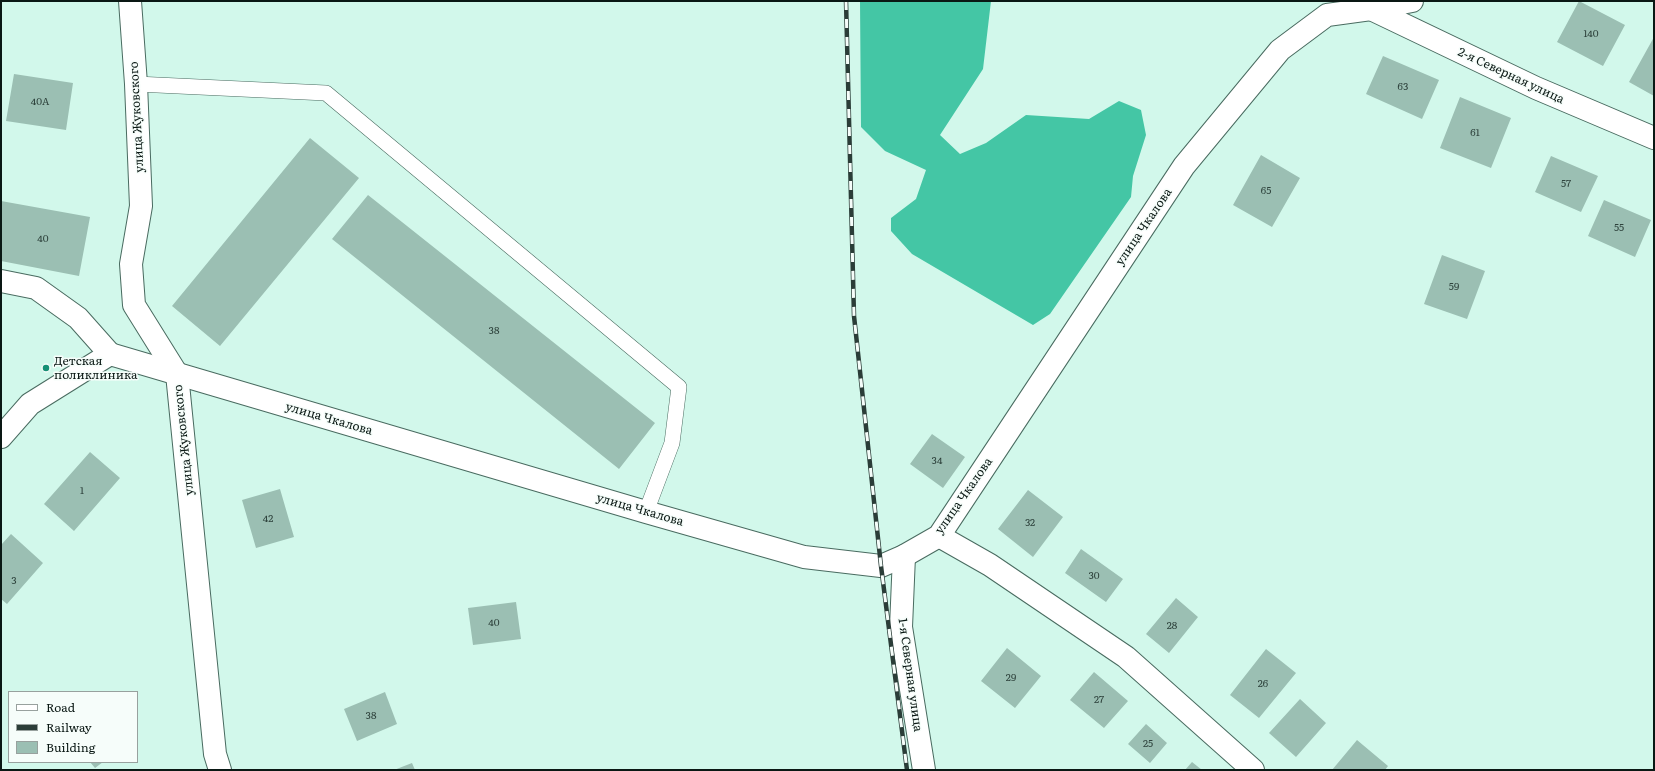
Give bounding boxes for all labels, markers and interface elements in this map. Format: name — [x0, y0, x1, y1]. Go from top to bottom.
house number: 140 — [1584, 28, 1598, 40]
street label: 2-я Северная улица — [1455, 45, 1567, 107]
street label: улица Жуковского — [127, 61, 147, 173]
house number: 63 — [1398, 81, 1408, 93]
house number: 40А — [31, 96, 49, 108]
house number: 61 — [1470, 127, 1480, 139]
house number: 57 — [1561, 178, 1571, 190]
house number: 65 — [1261, 185, 1271, 197]
street label: улица Чкалова — [1113, 186, 1175, 268]
house number: 55 — [1614, 222, 1624, 234]
house number: 40 — [37, 233, 49, 245]
house number: 59 — [1449, 281, 1459, 293]
house number: 38 — [489, 325, 499, 337]
place label: Детская поликлиника — [54, 354, 138, 382]
marker: Детская поликлиника — [41, 363, 51, 373]
street label: улица Жуковского — [171, 384, 197, 496]
street label: улица Чкалова — [284, 400, 374, 438]
house number: 34 — [932, 455, 942, 467]
street label: улица Чкалова — [932, 455, 996, 537]
house number: 1 — [80, 485, 84, 497]
street label: улица Чкалова — [595, 491, 685, 529]
house number: 42 — [263, 513, 273, 525]
house number: 32 — [1025, 517, 1035, 529]
house number: 30 — [1088, 570, 1100, 582]
house number: 3 — [11, 575, 17, 587]
house number: 40 — [488, 617, 500, 629]
street label: 1-я Северная улица — [895, 617, 925, 733]
house number: 28 — [1167, 620, 1177, 632]
house number: 29 — [1006, 672, 1016, 684]
house number: 26 — [1258, 678, 1268, 690]
legend — [8, 691, 138, 763]
house number: 27 — [1094, 694, 1104, 706]
text: Road — [46, 698, 75, 716]
house number: 38 — [366, 710, 376, 722]
text: Railway — [46, 718, 92, 736]
text: Building — [46, 738, 95, 756]
house number: 25 — [1143, 738, 1153, 750]

